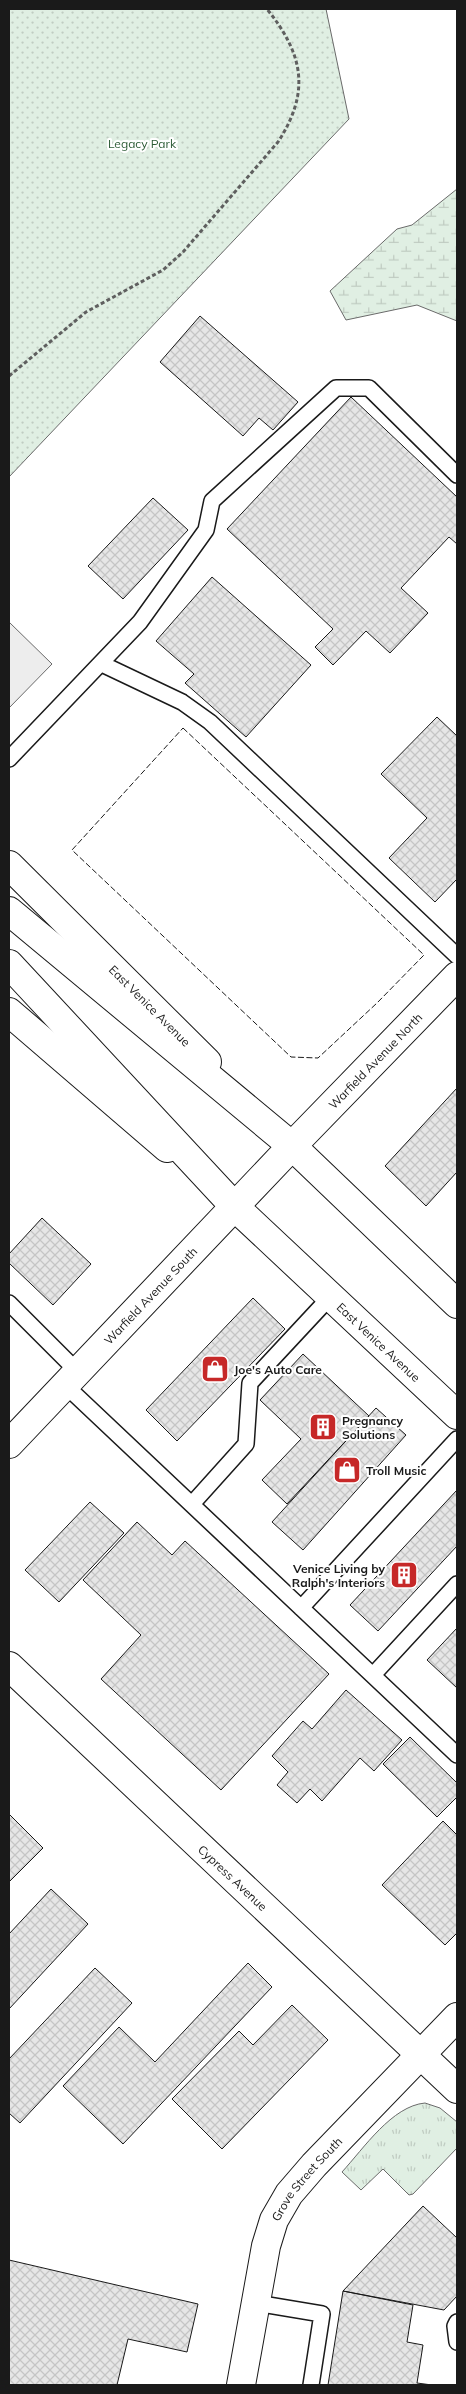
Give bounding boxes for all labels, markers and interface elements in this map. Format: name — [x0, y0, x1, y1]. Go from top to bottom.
park label: Legacy Park — [108, 136, 177, 151]
street label: East Venice Avenue — [106, 962, 194, 1049]
street label: Warfield Avenue North — [325, 1009, 425, 1112]
street label: Warfield Avenue South — [100, 1244, 200, 1347]
street label: East Venice Avenue — [334, 1299, 424, 1384]
shop icon: Joe's Auto Care — [200, 1354, 230, 1384]
place label: Joe's Auto Care — [234, 1362, 322, 1377]
building icon: Pregnancy Solutions — [308, 1412, 338, 1442]
place label: Pregnancy Solutions — [342, 1413, 404, 1442]
shop icon: Troll Music — [332, 1455, 362, 1485]
place label: Troll Music — [366, 1463, 427, 1478]
building icon: Venice Living by Ralph's Interiors — [389, 1560, 419, 1590]
place label: Venice Living by Ralph's Interiors — [292, 1561, 385, 1590]
street label: Cypress Avenue — [195, 1841, 271, 1914]
street label: Grove Street South — [268, 2133, 345, 2224]

